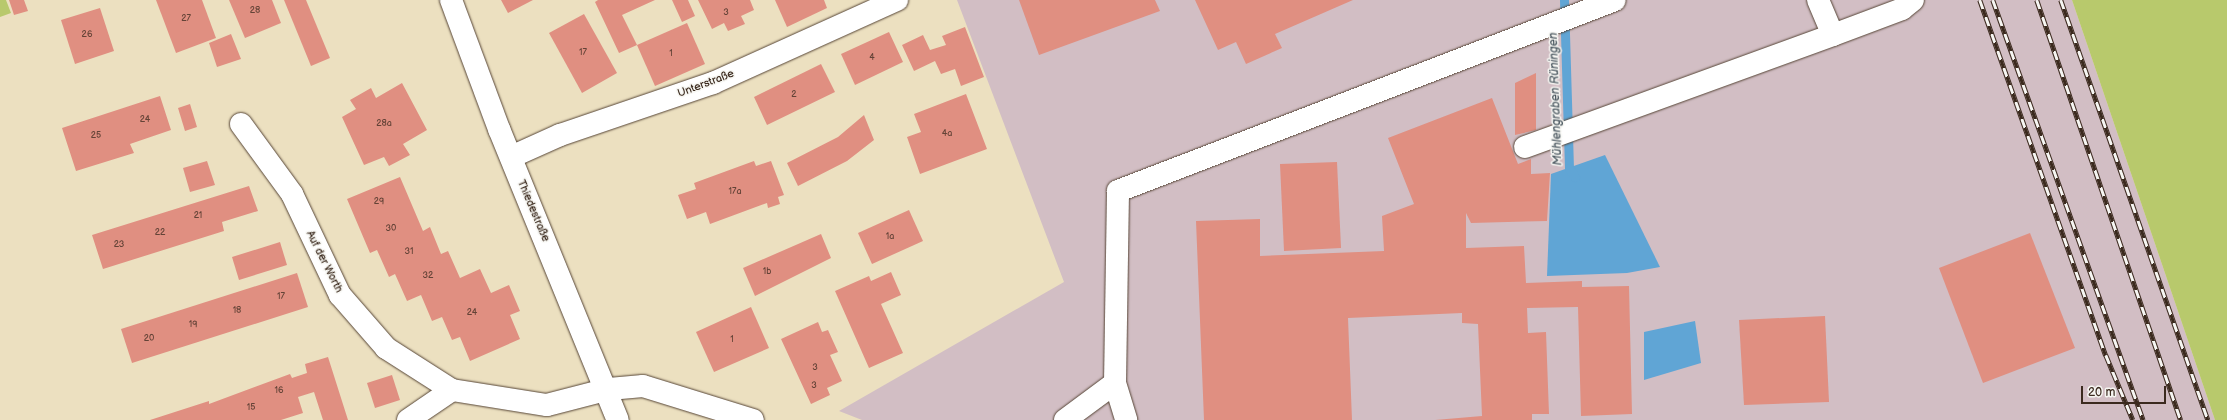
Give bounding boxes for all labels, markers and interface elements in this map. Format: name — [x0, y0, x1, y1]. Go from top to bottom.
house number: 28 — [250, 6, 260, 16]
house number: 3 — [723, 8, 729, 18]
house number: 27 — [181, 14, 191, 24]
house number: 26 — [82, 30, 92, 40]
water label: Mühlengraben Rüningen — [1546, 32, 1566, 166]
house number: 17 — [579, 48, 587, 58]
house number: 1 — [669, 49, 673, 59]
house number: 4 — [869, 53, 875, 63]
street label: Unterstraße — [676, 67, 736, 101]
house number: 2 — [791, 90, 797, 100]
house number: 24 — [140, 115, 150, 125]
house number: 28a — [376, 119, 392, 129]
house number: 4a — [942, 129, 952, 139]
house number: 25 — [91, 131, 101, 141]
street label: Thiedestraße — [514, 178, 552, 244]
house number: 17a — [729, 187, 741, 197]
house number: 29 — [374, 197, 384, 207]
house number: 21 — [194, 211, 202, 221]
house number: 30 — [386, 224, 396, 234]
house number: 22 — [155, 228, 165, 238]
street label: Auf der Worth — [303, 229, 345, 295]
house number: 1a — [886, 232, 894, 242]
house number: 23 — [114, 240, 124, 250]
house number: 31 — [404, 247, 414, 257]
house number: 1b — [763, 267, 771, 277]
house number: 32 — [423, 271, 433, 281]
house number: 17 — [277, 292, 285, 302]
house number: 18 — [233, 306, 241, 316]
house number: 24 — [467, 308, 477, 318]
house number: 19 — [189, 320, 197, 330]
house number: 20 — [144, 334, 154, 344]
house number: 1 — [730, 335, 734, 345]
house number: 3 — [812, 363, 818, 373]
scale bar — [2083, 378, 2168, 404]
house number: 3 — [811, 381, 817, 391]
text: 20 m — [2088, 385, 2115, 400]
house number: 16 — [275, 386, 283, 396]
house number: 15 — [247, 403, 255, 413]

